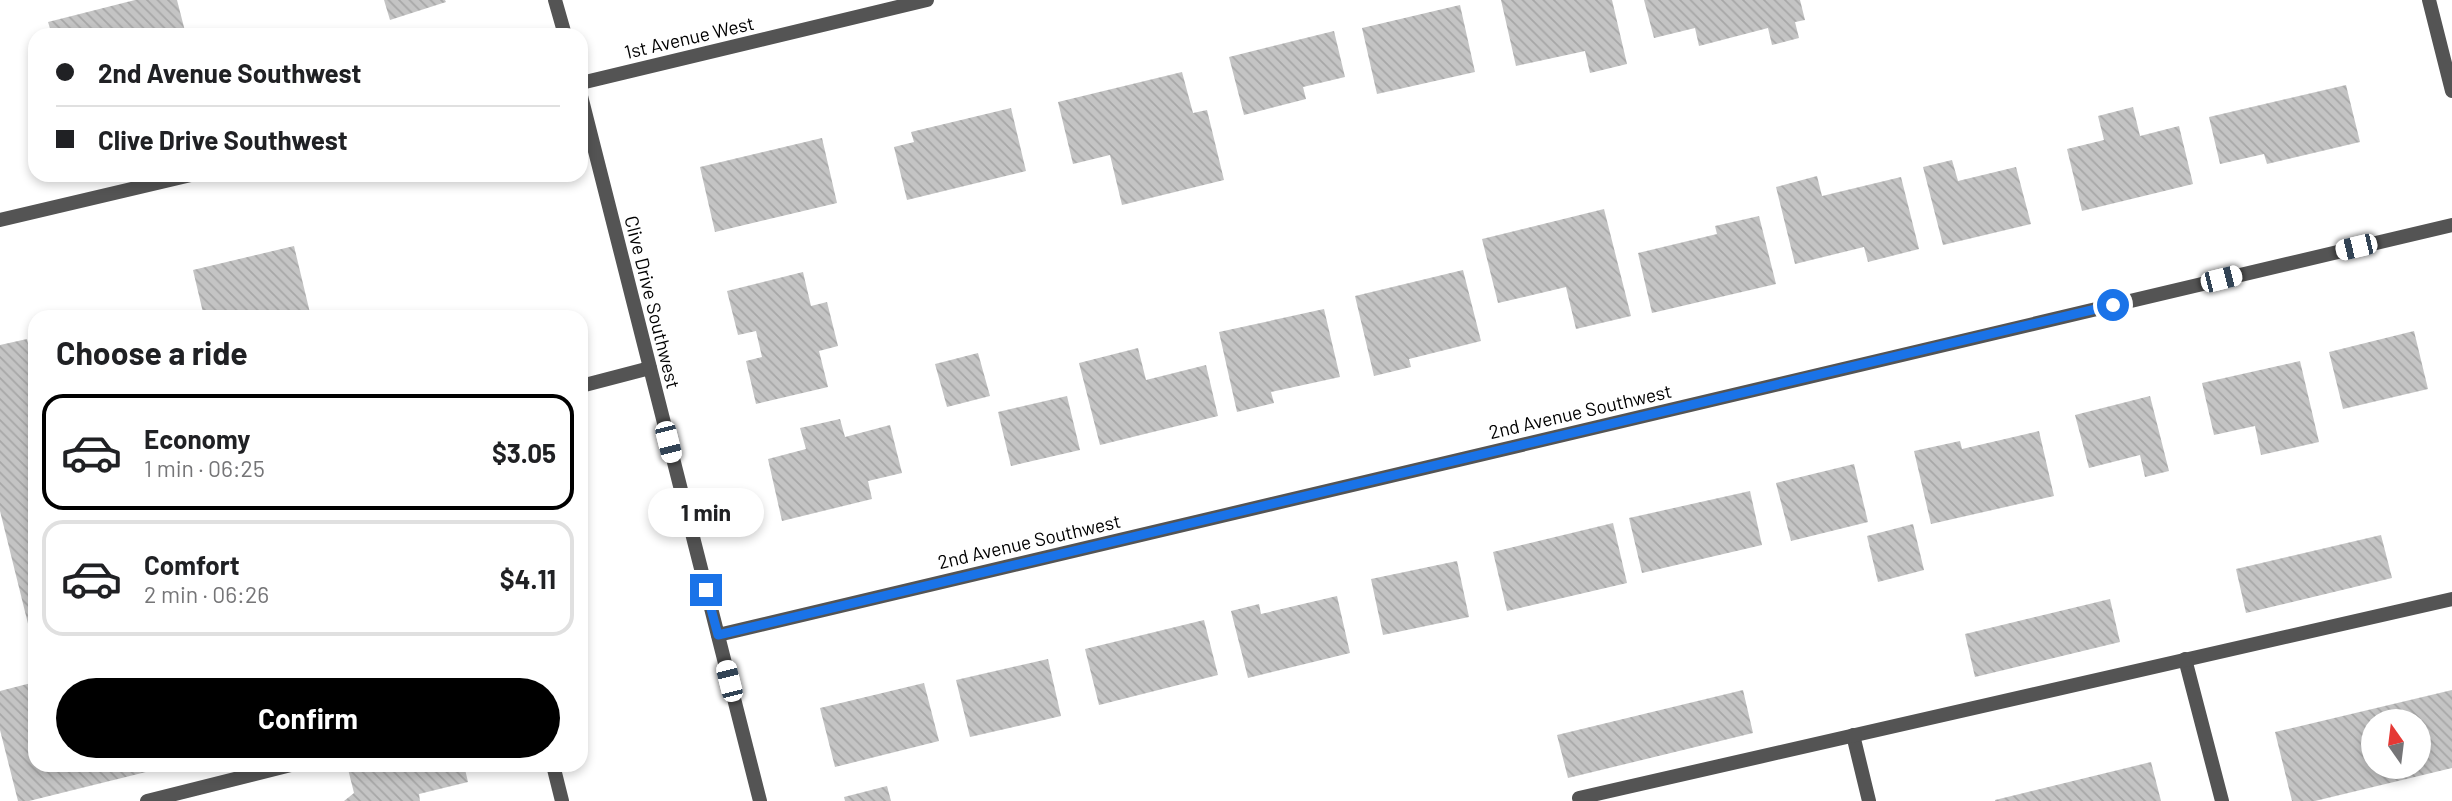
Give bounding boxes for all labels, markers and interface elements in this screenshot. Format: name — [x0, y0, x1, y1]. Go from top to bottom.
street label: 1st Avenue West — [622, 11, 756, 63]
text: 2nd Avenue Southwest — [98, 57, 361, 88]
text: Clive Drive Southwest — [98, 124, 348, 155]
street label: Clive Drive Southwest — [620, 213, 686, 391]
car — [2334, 232, 2379, 262]
car — [2199, 264, 2244, 294]
route start — [2097, 289, 2129, 321]
text: Choose a ride — [56, 333, 248, 371]
street label: 2nd Avenue Southwest — [1486, 379, 1674, 443]
car — [653, 419, 684, 465]
icon: car — [60, 421, 123, 484]
text: Economy — [144, 423, 250, 454]
text: $3.05 — [492, 437, 556, 468]
text: 1 min · 06:25 — [144, 454, 265, 482]
callout: 1 min — [648, 489, 764, 538]
text: 1 min — [681, 498, 731, 526]
street label: 2nd Avenue Southwest — [935, 509, 1123, 573]
icon: car — [60, 547, 123, 610]
text: Comfort — [144, 549, 240, 580]
text: $4.11 — [500, 563, 556, 594]
route end — [690, 574, 722, 606]
text: 2 min · 06:26 — [144, 580, 269, 608]
car — [714, 658, 745, 704]
button: Confirm — [56, 678, 560, 758]
north arrow — [2361, 709, 2431, 779]
map controls — [2361, 709, 2431, 779]

